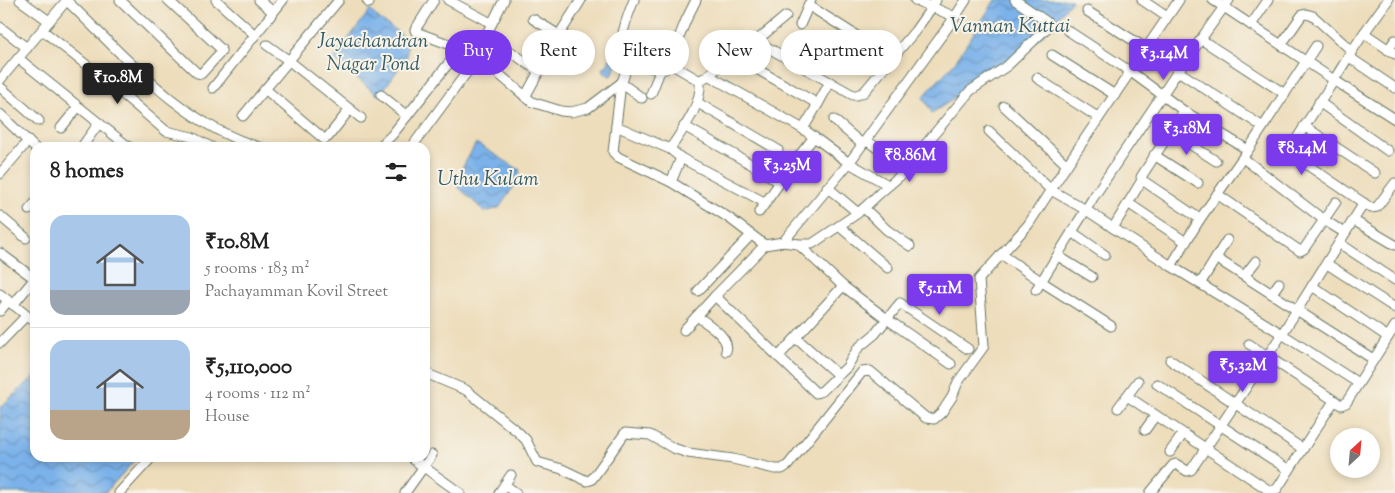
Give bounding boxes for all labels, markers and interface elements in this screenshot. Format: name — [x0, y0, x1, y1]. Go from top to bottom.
water label: Vannan Kuttai — [950, 13, 1070, 42]
water label: Jayachandran Nagar Pond — [317, 28, 429, 80]
chip: Buy — [445, 30, 512, 75]
chip: Rent — [522, 30, 595, 75]
chip: Filters — [605, 30, 689, 75]
chip: New — [699, 30, 771, 75]
chip: Apartment — [781, 30, 902, 75]
pin: ₹3.14M — [1123, 38, 1205, 81]
text: ₹3.14M — [1140, 43, 1188, 66]
pin: ₹10.8M — [77, 62, 159, 105]
text: ₹10.8M — [93, 67, 143, 90]
pin: ₹3.18M — [1146, 114, 1228, 156]
text: ₹3.18M — [1163, 118, 1211, 141]
pin: ₹8.14M — [1261, 134, 1343, 176]
text: ₹8.14M — [1277, 138, 1327, 161]
pin: ₹8.86M — [869, 140, 951, 183]
text: ₹8.86M — [884, 145, 936, 168]
pin: ₹3.25M — [746, 150, 828, 193]
text: ₹3.25M — [763, 155, 811, 178]
text: 8 homes — [50, 157, 124, 187]
icon: filters — [382, 158, 410, 186]
water label: Uthu Kulam — [437, 166, 539, 195]
text: ₹10.8M — [205, 228, 269, 258]
icon: home — [90, 235, 150, 295]
text: 5 rooms · 183 m² — [205, 258, 310, 281]
pin: ₹5.11M — [899, 274, 981, 316]
text: ₹5.11M — [918, 278, 962, 301]
text: Pachayamman Kovil Street — [205, 281, 388, 304]
pin: ₹5.32M — [1202, 350, 1284, 393]
text: ₹5,110,000 — [205, 353, 292, 383]
text: ₹5.32M — [1219, 355, 1267, 378]
icon: home — [90, 360, 150, 420]
text: 4 rooms · 112 m² — [205, 383, 311, 406]
text: House — [205, 406, 249, 429]
north arrow — [1330, 428, 1380, 478]
map controls — [1330, 428, 1380, 478]

